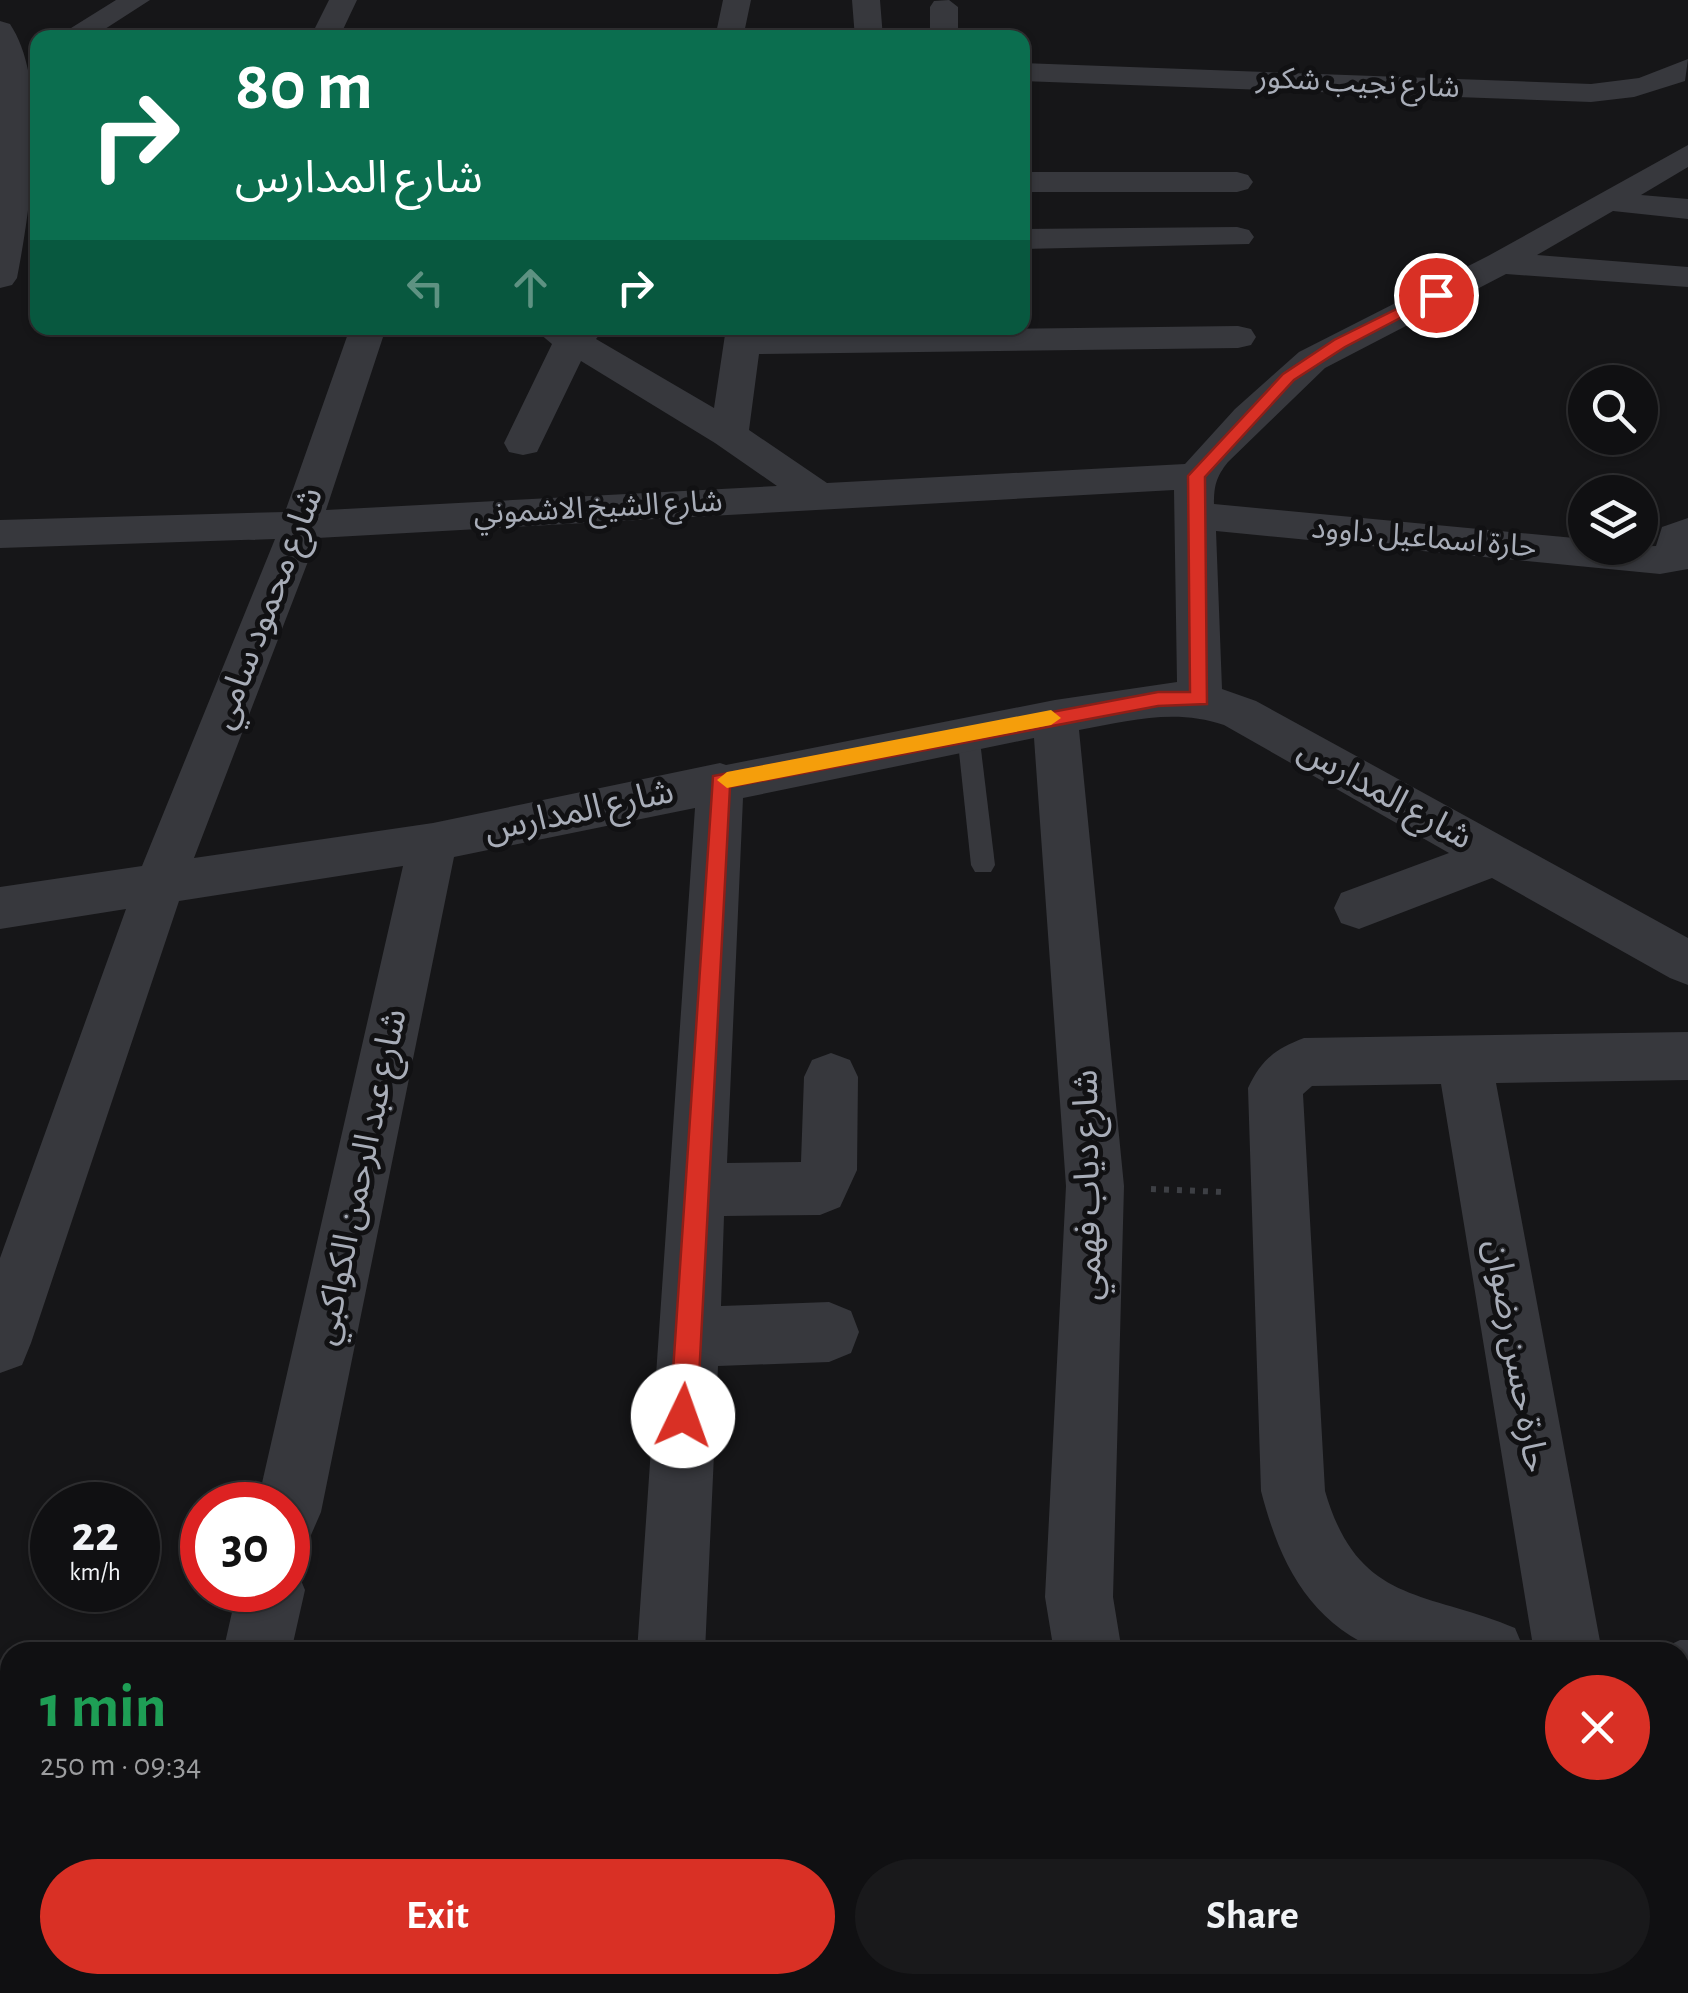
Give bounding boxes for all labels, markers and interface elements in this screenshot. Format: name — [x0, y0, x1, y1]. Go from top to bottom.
text: 80 m — [235, 52, 373, 122]
street label: شارع نجيب شكور — [1254, 63, 1460, 109]
icon: right — [70, 70, 200, 200]
text: شارع المدارس — [235, 156, 483, 201]
pin — [1394, 253, 1479, 338]
icon: left — [398, 260, 453, 315]
icon: ahead — [503, 260, 558, 315]
icon: right — [608, 260, 663, 315]
icon: arrive — [1409, 268, 1464, 323]
map controls — [1568, 365, 1658, 565]
button: search — [1568, 365, 1658, 455]
button: layers — [1568, 475, 1658, 565]
street label: شارع محمود سامي — [205, 482, 337, 737]
street label: شارع الشيخ الاشموني — [473, 486, 724, 536]
street label: حارة اسماعيل داوود — [1310, 513, 1538, 564]
street label: شارع المدارس — [1289, 732, 1478, 862]
street label: شارع المدارس — [481, 774, 678, 855]
street label: شارع عبد الرحمن الكواكبي — [307, 1006, 421, 1350]
street label: شارع دياب فهمي — [1068, 1069, 1116, 1301]
street label: حارة حسن رضوان — [1476, 1237, 1554, 1476]
position arrow — [631, 1364, 735, 1468]
speed limit sign: 30 — [180, 1482, 310, 1612]
text: 22 — [71, 1510, 119, 1560]
text: km/h — [69, 1560, 121, 1585]
button: close — [1545, 1675, 1650, 1780]
text: 1 min — [40, 1678, 166, 1738]
text: 250 m · 09:34 — [40, 1749, 201, 1781]
button: Exit — [40, 1859, 835, 1974]
button: Share — [855, 1859, 1650, 1974]

